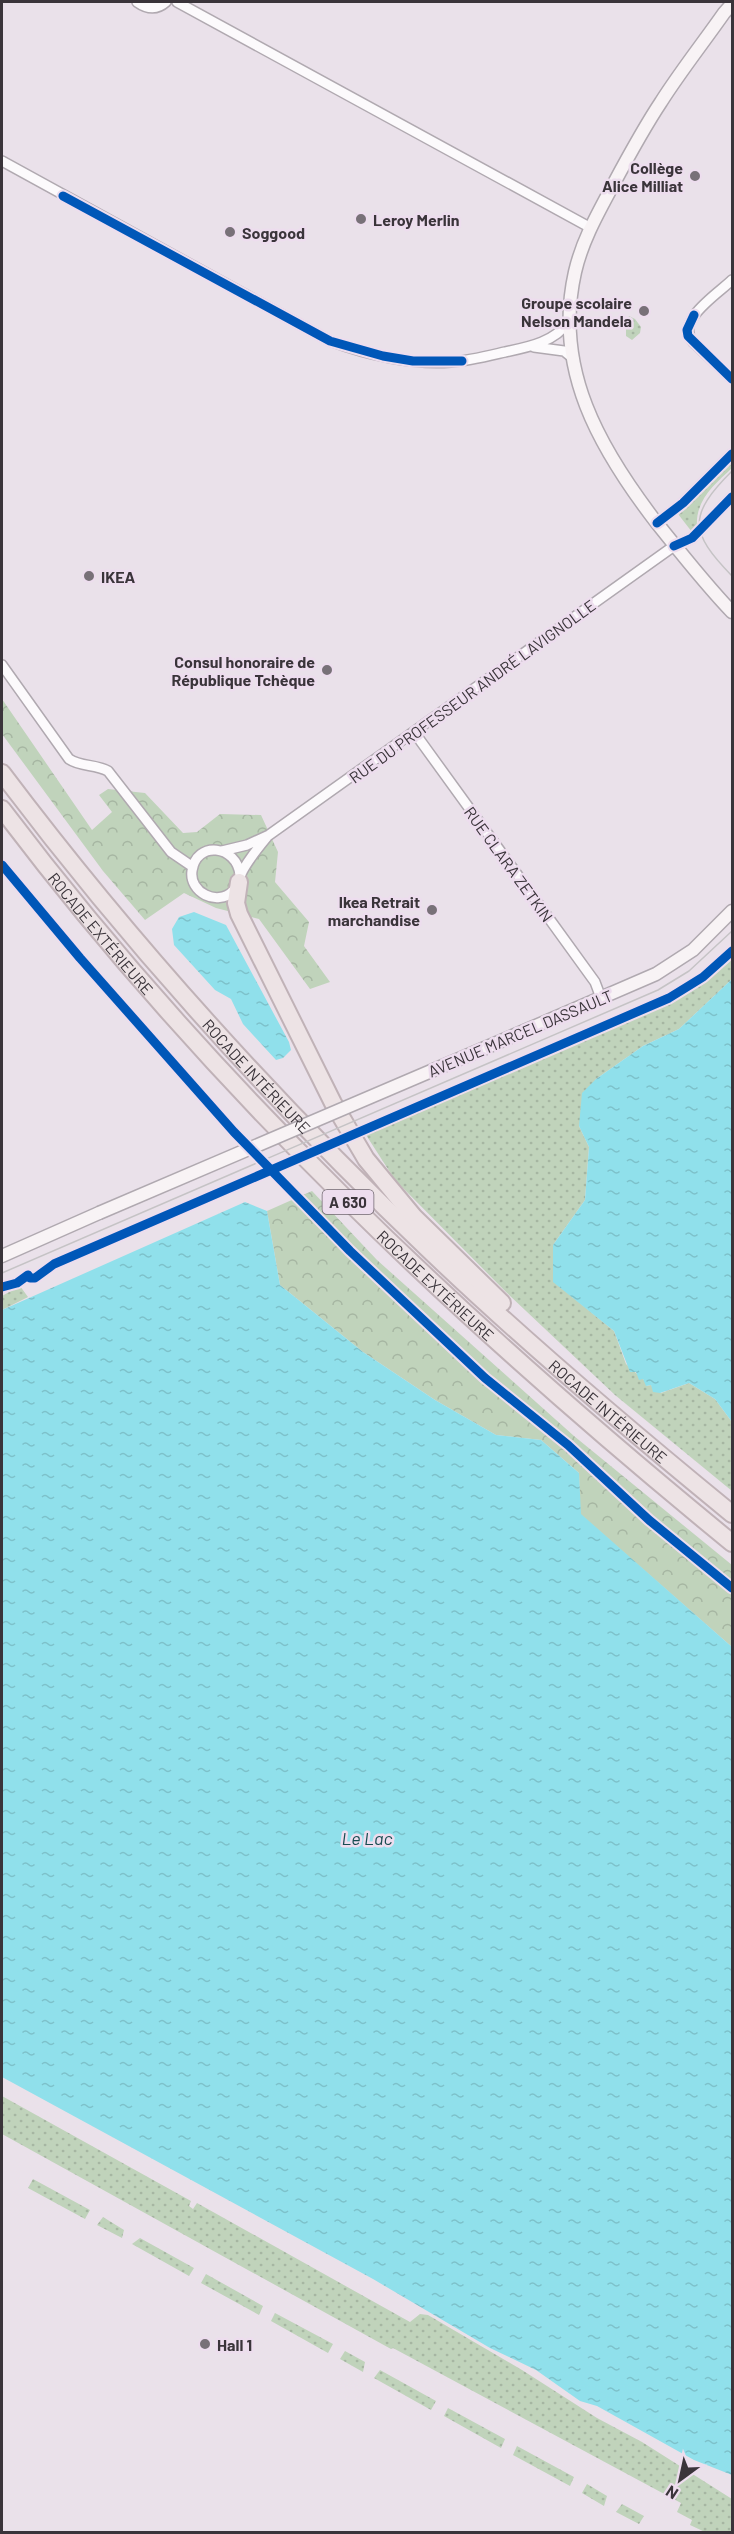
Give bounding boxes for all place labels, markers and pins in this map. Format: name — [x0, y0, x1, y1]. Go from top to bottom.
place label: Collège Alice Milliat — [602, 158, 683, 195]
marker: Collège Alice Milliat — [688, 169, 702, 183]
place label: Leroy Merlin — [373, 210, 460, 229]
marker: Leroy Merlin — [354, 212, 368, 226]
place label: Soggood — [242, 223, 305, 242]
marker: Soggood — [223, 225, 237, 239]
place label: Groupe scolaire Nelson Mandela — [521, 293, 632, 330]
marker: Groupe scolaire Nelson Mandela — [637, 304, 651, 318]
place label: IKEA — [101, 567, 136, 586]
marker: IKEA — [82, 569, 96, 583]
place label: Consul honoraire de République Tchèque — [171, 652, 315, 689]
marker: Consul honoraire de République Tchèque — [320, 663, 334, 677]
place label: Ikea Retrait marchandise — [328, 892, 420, 929]
marker: Ikea Retrait marchandise — [425, 903, 439, 917]
place label: Hall 1 — [217, 2335, 252, 2354]
marker: Hall 1 — [198, 2337, 212, 2351]

